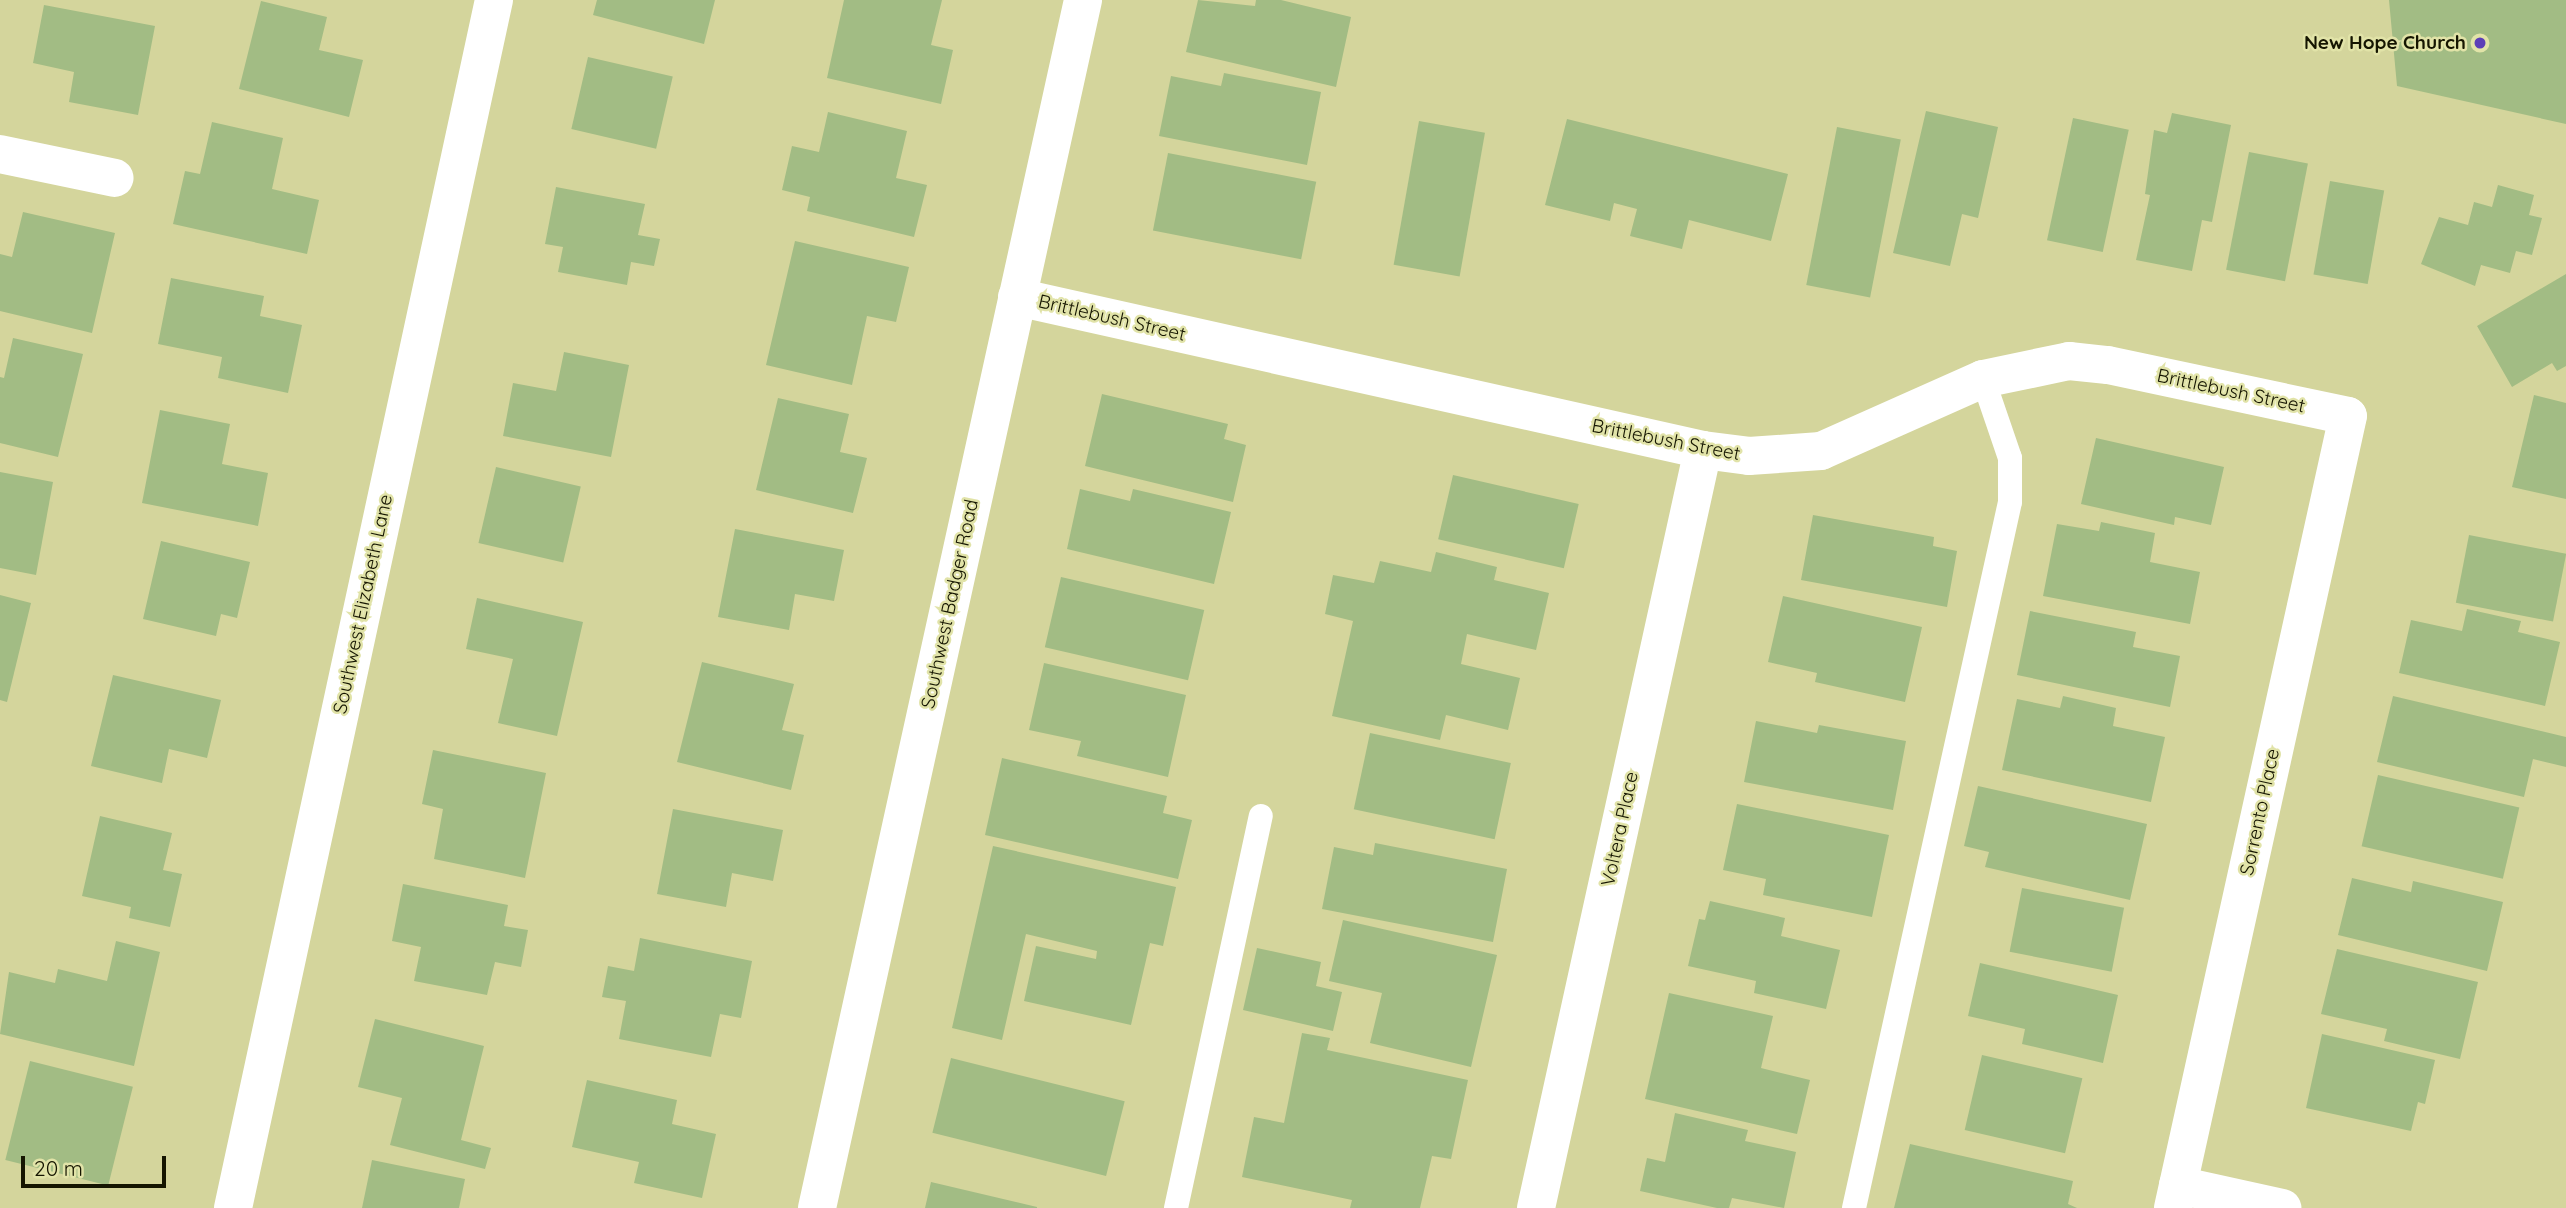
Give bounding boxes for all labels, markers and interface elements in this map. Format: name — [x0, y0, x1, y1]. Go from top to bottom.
place label: New Hope Church — [2304, 32, 2466, 54]
marker: New Hope Church — [2472, 35, 2488, 51]
street label: Brittlebush Street — [1036, 290, 1188, 346]
street label: Brittlebush Street — [2155, 364, 2307, 418]
street label: Brittlebush Street — [1590, 414, 1742, 466]
street label: Southwest Elizabeth Lane — [329, 492, 397, 716]
street label: Southwest Badger Road — [917, 497, 983, 711]
street label: Sorrento Place — [2235, 747, 2285, 877]
street label: Voltera Place — [1597, 770, 1643, 888]
scale bar — [24, 1142, 170, 1186]
text: 20 m — [34, 1155, 83, 1181]

